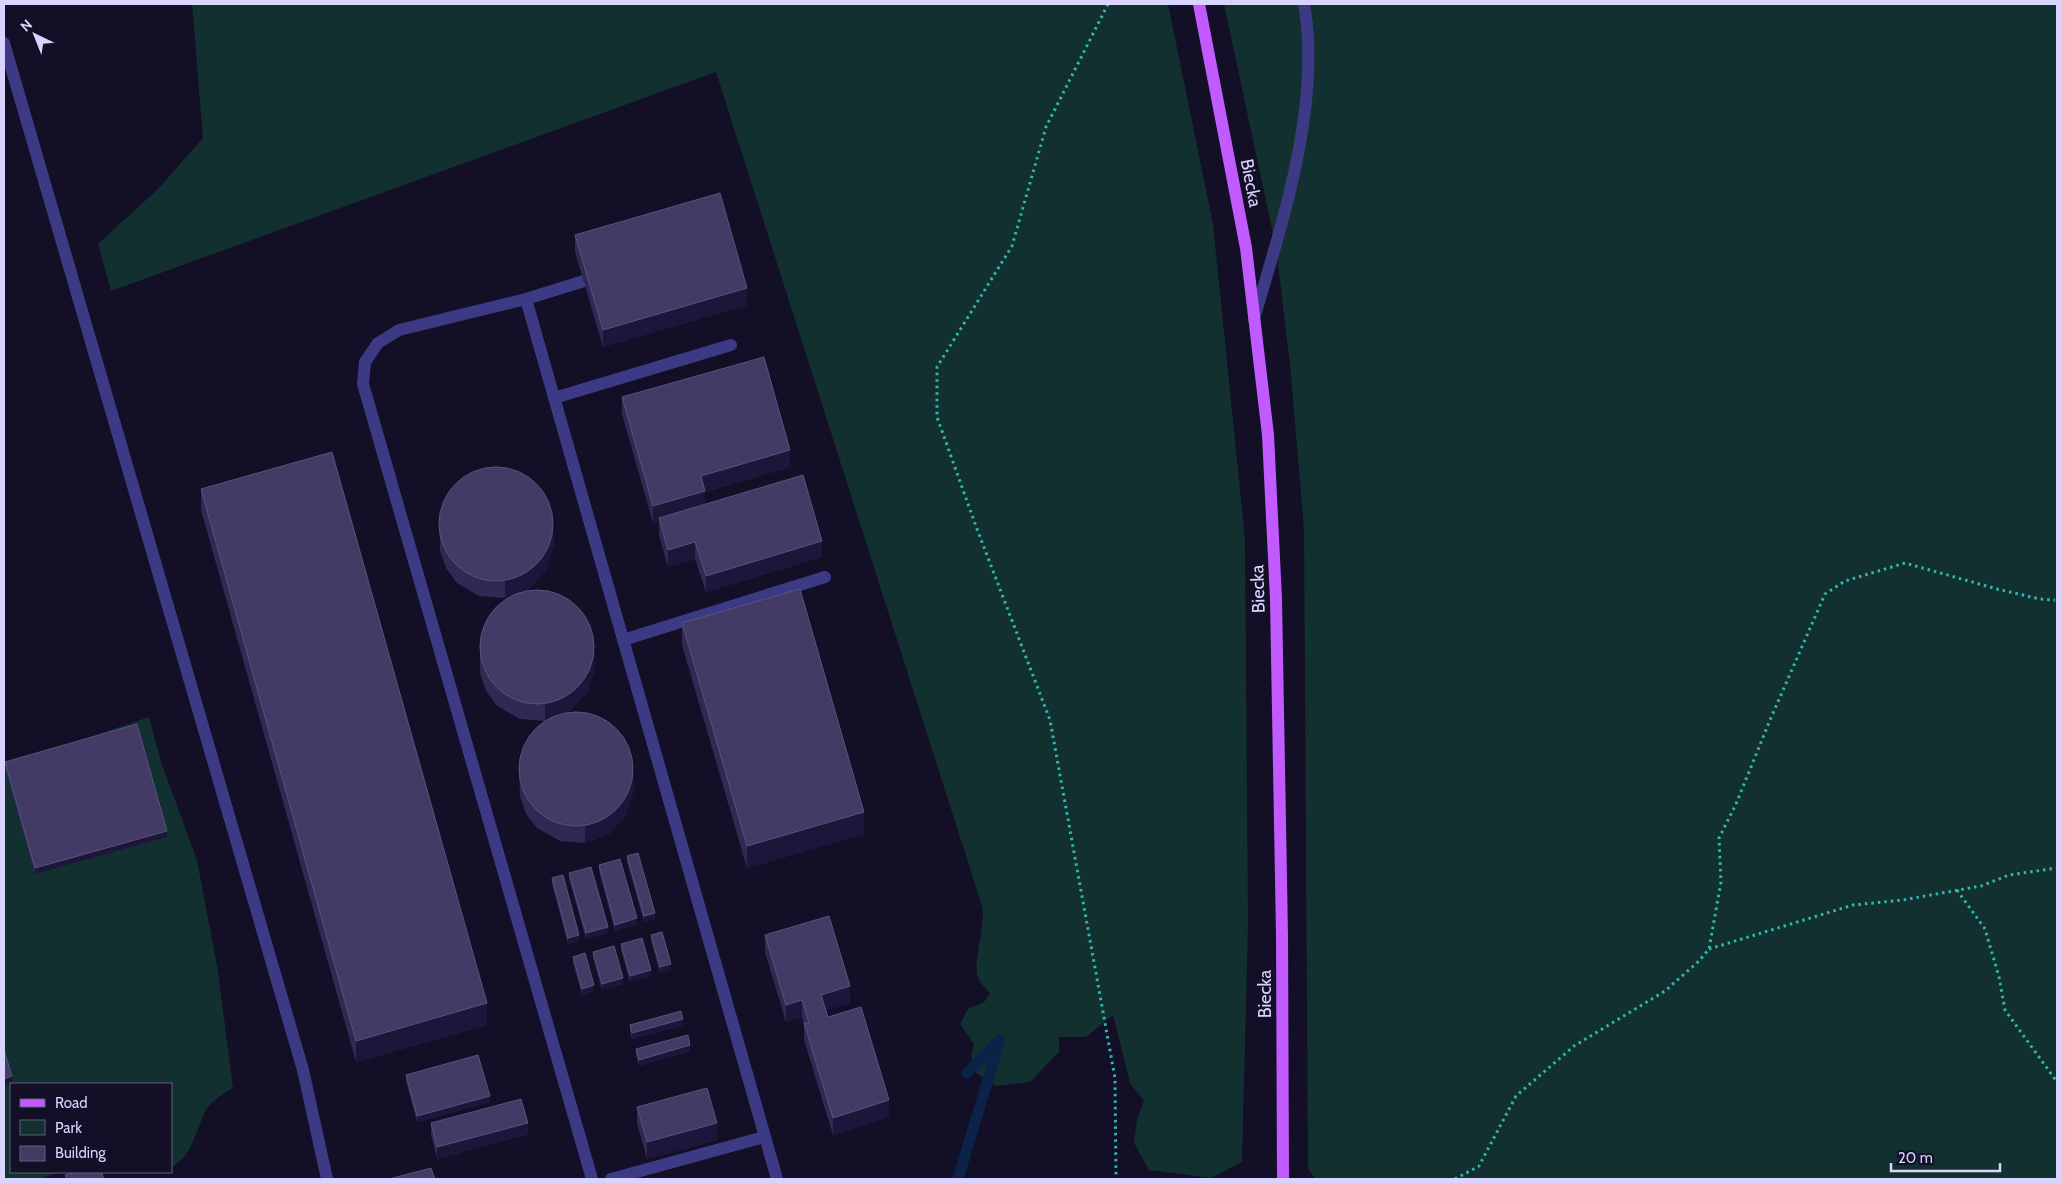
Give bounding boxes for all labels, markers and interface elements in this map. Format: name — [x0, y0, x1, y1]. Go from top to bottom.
north arrow — [10, 10, 60, 60]
text: N — [16, 16, 36, 35]
street label: Biecka — [1236, 157, 1266, 209]
street label: Biecka — [1246, 564, 1270, 614]
street label: Biecka — [1254, 969, 1276, 1018]
legend — [10, 1083, 172, 1173]
text: Road — [55, 1094, 88, 1112]
text: Park — [55, 1119, 82, 1137]
scale bar — [1891, 1140, 2000, 1172]
text: Building — [55, 1144, 106, 1162]
text: 20 m — [1898, 1149, 1933, 1167]

